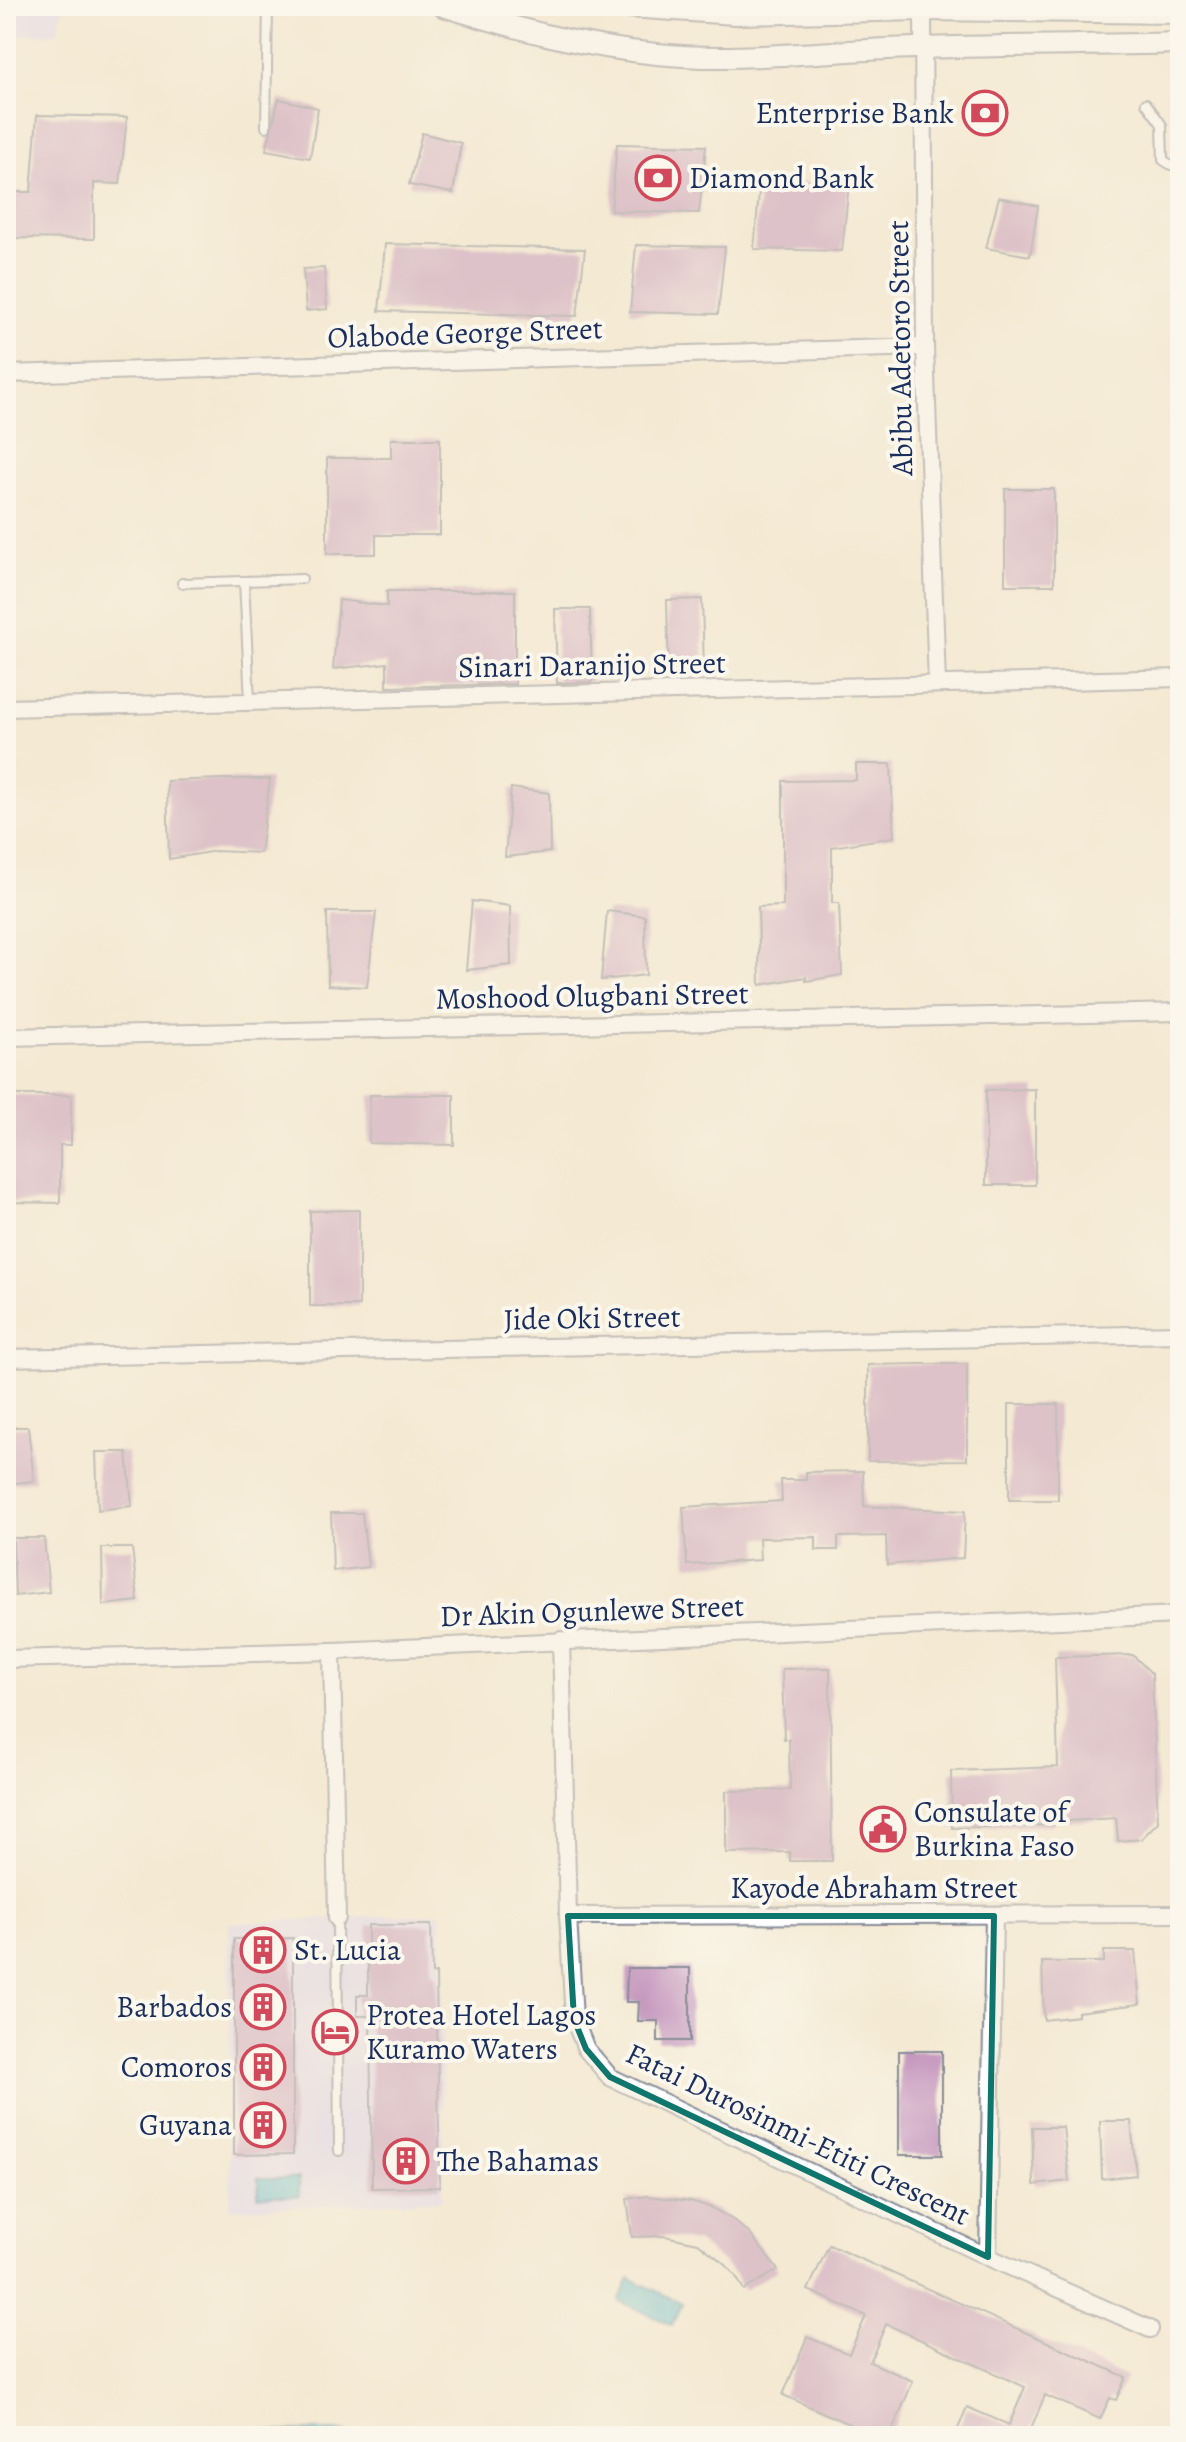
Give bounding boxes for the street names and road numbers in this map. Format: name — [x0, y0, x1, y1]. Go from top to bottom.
street label: Abibu Adetoro Street — [878, 220, 922, 477]
street label: Olabode George Street — [327, 308, 603, 358]
street label: Sinari Daranijo Street — [458, 643, 726, 687]
street label: Moshood Olugbani Street — [435, 973, 749, 1019]
street label: Jide Oki Street — [503, 1296, 681, 1340]
street label: Dr Akin Ogunlewe Street — [439, 1586, 745, 1636]
street label: Kayode Abraham Street — [730, 1868, 1018, 1908]
street label: Fatai Durosinmi-Etiti Crescent — [619, 2033, 977, 2235]

